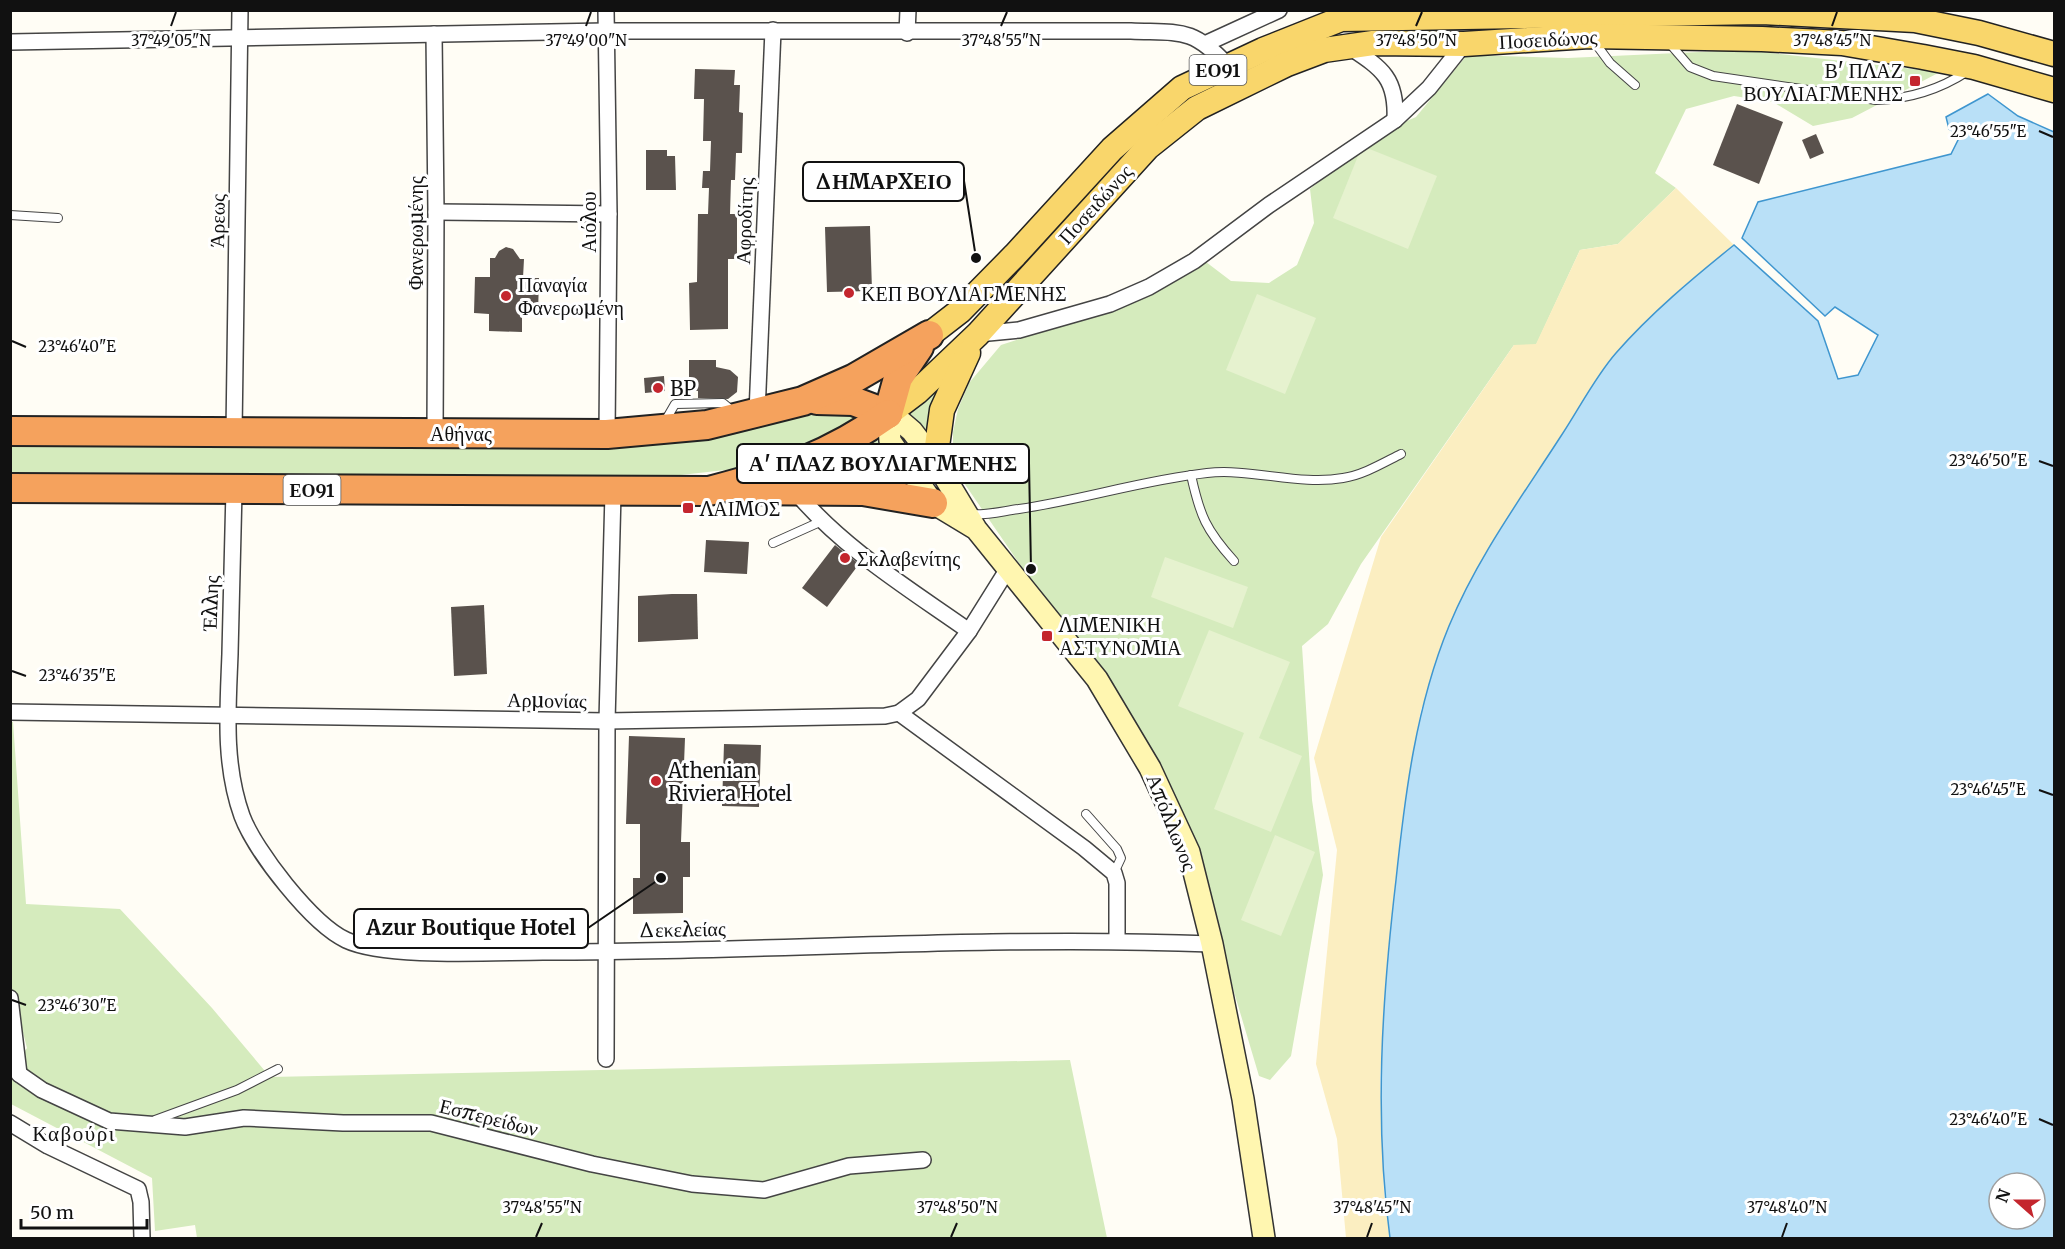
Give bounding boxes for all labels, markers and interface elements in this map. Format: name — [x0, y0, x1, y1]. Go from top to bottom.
street label: Ποσειδώνος — [1498, 24, 1598, 54]
text: 37°49'05"N — [131, 31, 211, 50]
text: 37°49'00"N — [545, 31, 627, 50]
text: 37°48'55"N — [961, 31, 1041, 50]
text: 37°48'50"N — [1375, 31, 1457, 50]
text: 37°48'45"N — [1793, 31, 1871, 50]
road number: ΕΟ91 — [1190, 55, 1246, 85]
place label: Β' ΠΛΑΖ ΒΟΥΛΙΑΓΜΕΝΗΣ — [1743, 58, 1903, 106]
marker: Β' ΠΛΑΖ ΒΟΥΛΙΑΓΜΕΝΗΣ — [1908, 74, 1922, 88]
text: 23°46'55"E — [1950, 122, 2027, 141]
street label: Ποσειδώνος — [1053, 159, 1137, 249]
callout: ΔΗΜΑΡΧΕΙΟ — [803, 162, 964, 201]
text: ΔΗΜΑΡΧΕΙΟ — [814, 168, 952, 195]
street label: Φανερωμένης — [403, 176, 428, 290]
street label: Αφροδίτης — [730, 177, 758, 265]
street label: Αιόλου — [576, 191, 601, 253]
street label: Άρεως — [204, 194, 230, 248]
place label: Παναγία Φανερωμένη — [518, 272, 624, 320]
place label: ΚΕΠ ΒΟΥΛΙΑΓΜΕΝΗΣ — [861, 281, 1067, 306]
marker: ΚΕΠ ΒΟΥΛΙΑΓΜΕΝΗΣ — [842, 286, 856, 300]
marker: Παναγία Φανερωμένη — [499, 289, 513, 303]
text: 23°46'40"E — [38, 337, 116, 356]
place label: BP — [670, 376, 696, 401]
marker: BP — [651, 381, 665, 395]
street label: Αθήνας — [430, 421, 492, 446]
callout: Α' ΠΛΑΖ ΒΟΥΛΙΑΓΜΕΝΗΣ — [737, 444, 1029, 483]
text: Α' ΠΛΑΖ ΒΟΥΛΙΑΓΜΕΝΗΣ — [749, 450, 1017, 477]
text: 23°46'50"E — [1949, 451, 2027, 470]
road number: ΕΟ91 — [284, 475, 340, 505]
place label: ΛΑΙΜΟΣ — [699, 496, 780, 521]
marker: ΛΑΙΜΟΣ — [681, 501, 695, 515]
place label: Σκλαβενίτης — [857, 546, 960, 571]
marker: Σκλαβενίτης — [838, 551, 852, 565]
street label: Έλλης — [197, 575, 223, 632]
place label: ΛΙΜΕΝΙΚΗ ΑΣΤΥΝΟΜΙΑ — [1058, 612, 1182, 660]
marker: ΛΙΜΕΝΙΚΗ ΑΣΤΥΝΟΜΙΑ — [1040, 629, 1054, 643]
text: 23°46'35"E — [39, 666, 116, 685]
street label: Αρμονίας — [507, 687, 587, 713]
place label: Athenian Riviera Hotel — [667, 758, 792, 806]
street label: Απόλλωνος — [1141, 770, 1203, 874]
marker: Athenian Riviera Hotel — [649, 774, 663, 788]
text: 23°46'45"E — [1950, 780, 2026, 799]
callout: Azur Boutique Hotel — [354, 909, 588, 948]
text: Azur Boutique Hotel — [365, 914, 576, 941]
street label: Δεκελείας — [638, 916, 726, 942]
text: 23°46'30"E — [38, 996, 117, 1015]
street label: Εσπερείδων — [437, 1093, 541, 1141]
text: 23°46'40"E — [1949, 1110, 2027, 1129]
district label: Καβούρι — [32, 1120, 116, 1147]
north arrow — [1987, 1171, 2047, 1231]
text: N — [1991, 1186, 2015, 1205]
scale bar — [21, 1192, 147, 1230]
text: 37°48'55"N — [502, 1198, 582, 1217]
text: 37°48'50"N — [916, 1198, 998, 1217]
text: 37°48'45"N — [1333, 1198, 1411, 1217]
text: 37°48'40"N — [1747, 1198, 1828, 1217]
text: 50 m — [30, 1201, 74, 1224]

